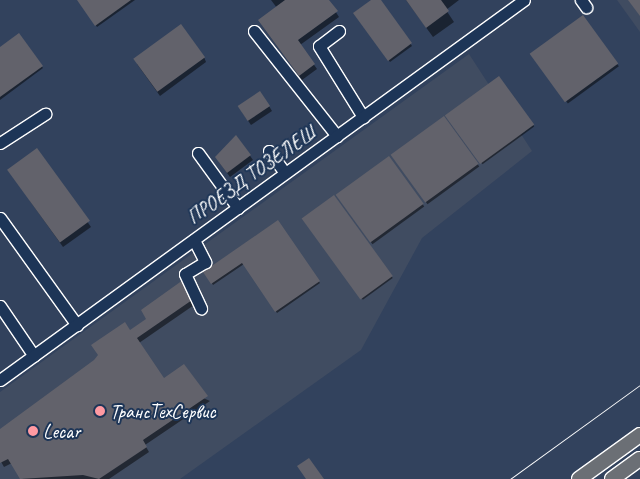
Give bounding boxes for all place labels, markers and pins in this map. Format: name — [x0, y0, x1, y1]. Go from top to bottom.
place label: ТрансТехСервис — [110, 399, 216, 423]
marker: ТрансТехСервис — [94, 405, 106, 417]
place label: Lecar — [43, 419, 80, 443]
marker: Lecar — [27, 425, 39, 437]

